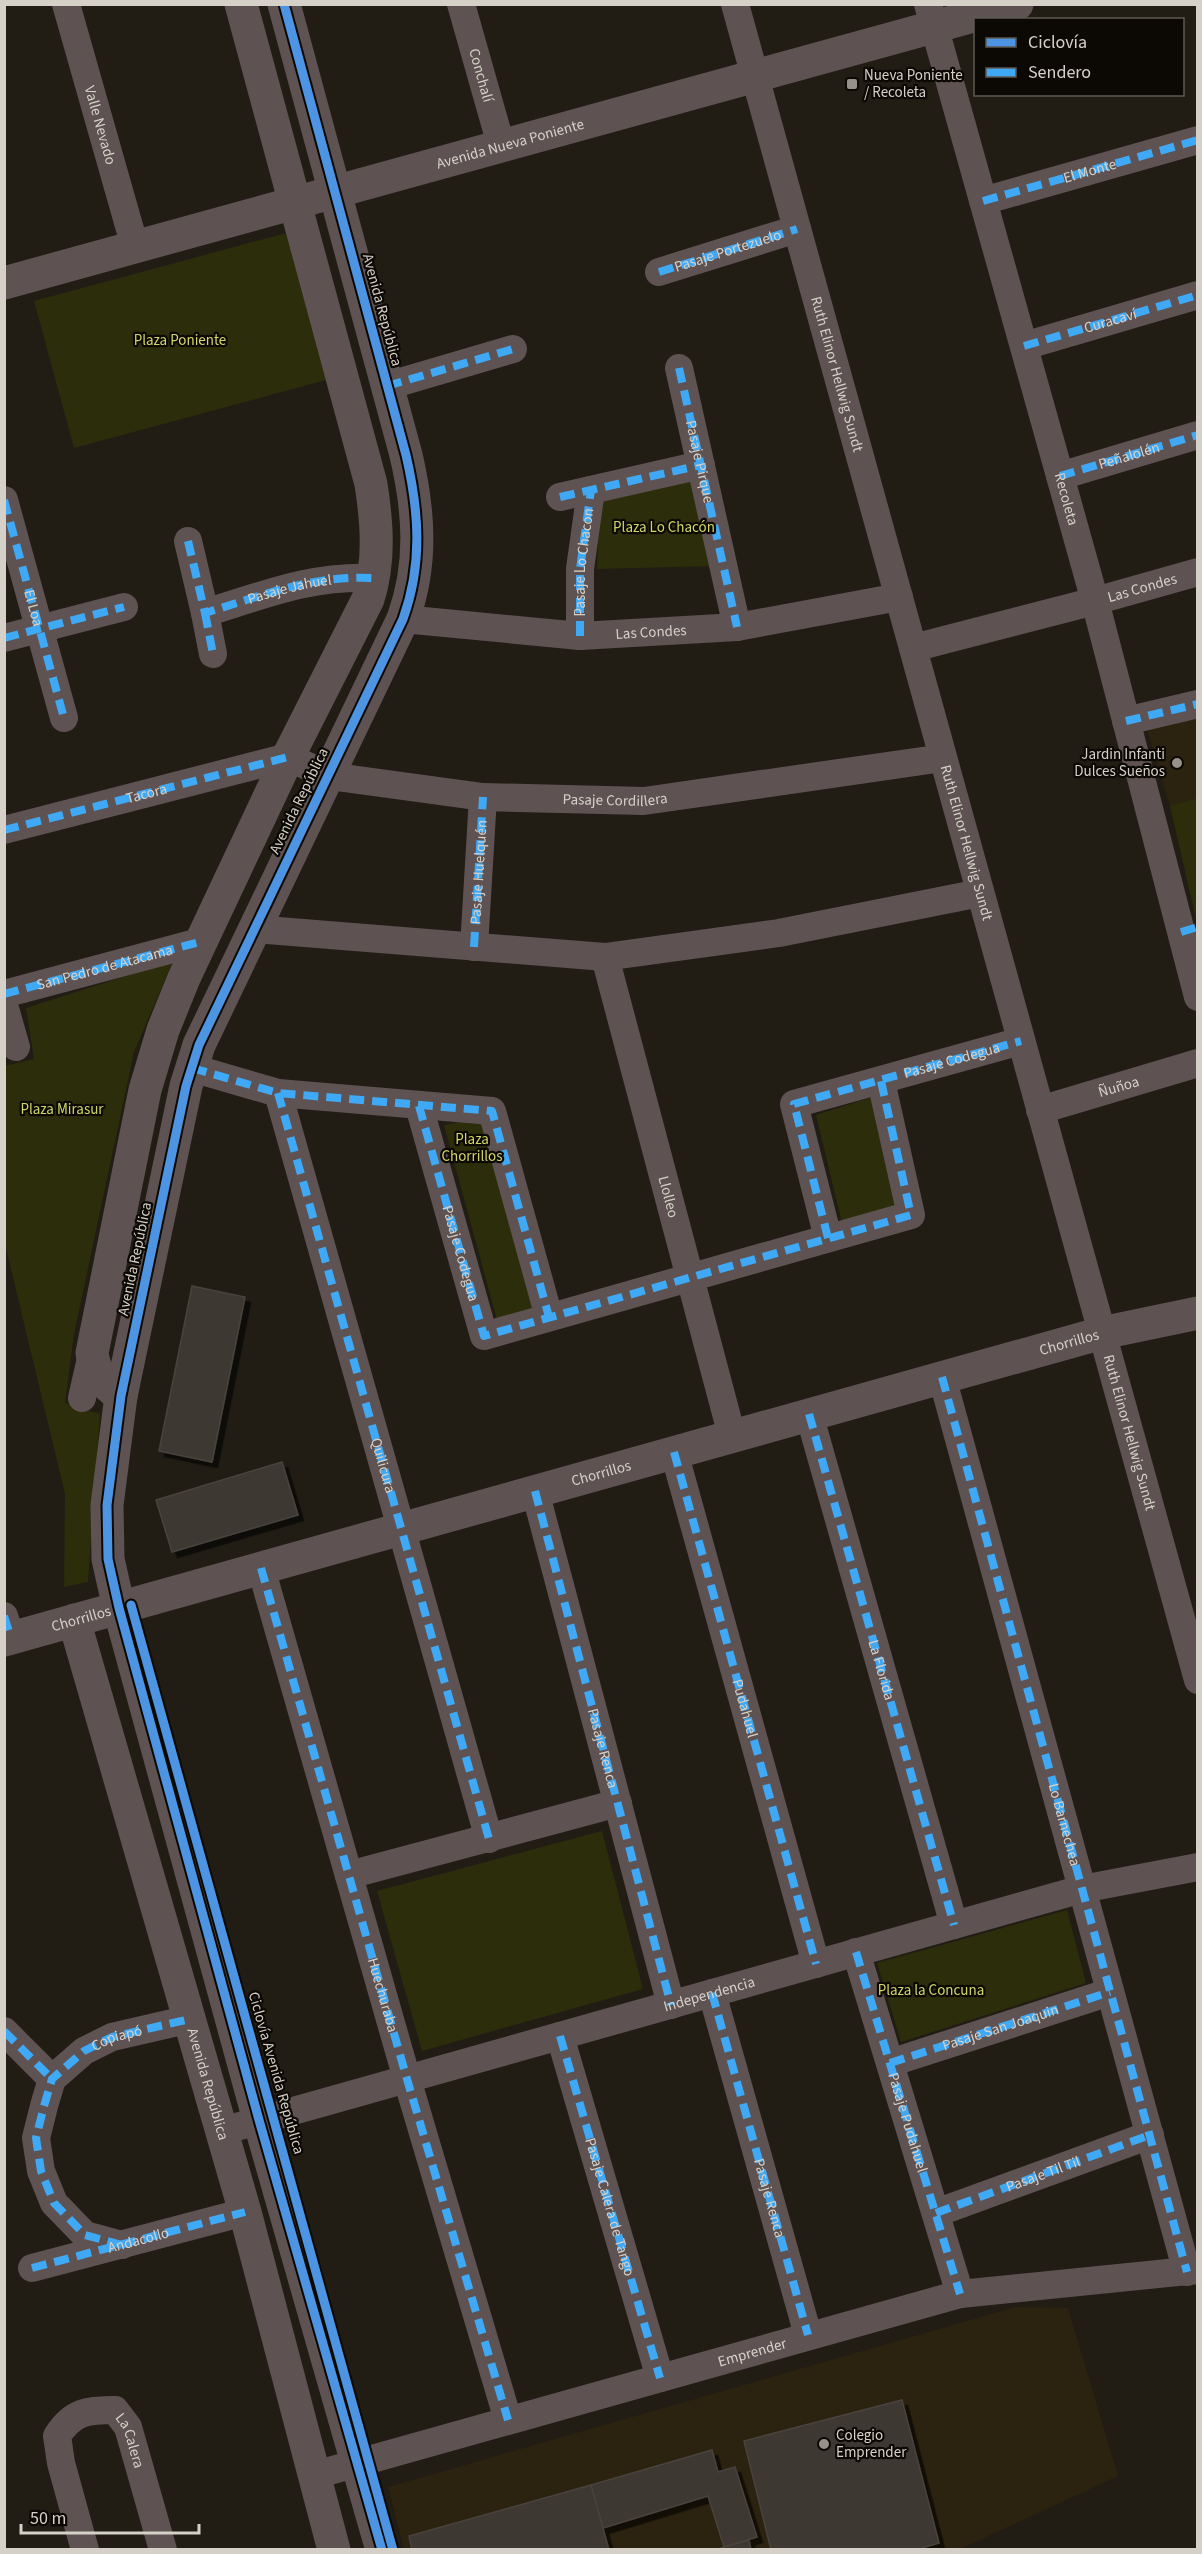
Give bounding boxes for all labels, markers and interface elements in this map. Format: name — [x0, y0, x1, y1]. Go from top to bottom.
legend — [974, 18, 1184, 96]
text: Ciclovía — [1028, 30, 1087, 55]
street label: Conchalí — [464, 46, 499, 106]
text: Sendero — [1028, 60, 1091, 85]
place label: Nueva Poniente / Recoleta — [864, 65, 963, 103]
marker: Nueva Poniente / Recoleta — [845, 77, 859, 91]
street label: Valle Nevado — [79, 83, 122, 167]
street label: Avenida Nueva Poniente — [434, 113, 586, 174]
street label: El Monte — [1061, 153, 1119, 188]
street label: Pasaje Portezuelo — [672, 224, 784, 277]
street label: Avenida República — [357, 251, 407, 369]
street label: Ruth Elinor Hellwig Sundt — [806, 294, 869, 454]
street label: Curacaví — [1082, 303, 1140, 338]
park label: Plaza Poniente — [134, 330, 226, 351]
street label: Pasaje Pirque — [680, 418, 719, 505]
street label: Peñalolén — [1096, 436, 1162, 475]
street label: Recoleta — [1049, 470, 1084, 528]
street label: Pasaje Lo Chacon — [570, 507, 599, 616]
park label: Plaza Lo Chacón — [613, 517, 715, 538]
street label: Las Condes — [1105, 568, 1179, 607]
street label: Pasaje Jahuel — [245, 569, 333, 609]
street label: El Loa — [19, 587, 49, 629]
street label: Las Condes — [615, 619, 687, 644]
street label: Avenida República — [264, 744, 334, 858]
place label: Jardin Infanti Dulces Sueños — [1074, 744, 1165, 782]
marker: Jardin Infanti Dulces Sueños — [1170, 756, 1184, 770]
street label: Ruth Elinor Hellwig Sundt — [935, 762, 998, 923]
street label: Tacora — [124, 778, 169, 809]
street label: Pasaje Cordillera — [562, 787, 669, 811]
street label: Pasaje Huelquén — [465, 819, 492, 925]
street label: San Pedro de Atacama — [34, 939, 175, 995]
street label: Pasaje Codegua — [901, 1037, 1002, 1084]
street label: Ñuñoa — [1096, 1071, 1142, 1103]
park label: Plaza Mirasur — [20, 1099, 104, 1120]
park label: Plaza Chorrillos — [442, 1129, 503, 1167]
street label: Llolleo — [653, 1173, 684, 1220]
street label: Avenida República — [113, 1200, 157, 1318]
street label: Pasaje Codegua — [437, 1203, 484, 1304]
street label: Chorrillos — [1037, 1324, 1101, 1361]
street label: Ruth Elinor Hellwig Sundt — [1098, 1352, 1161, 1513]
street label: Quilicura — [365, 1435, 401, 1496]
street label: Chorrillos — [569, 1455, 633, 1491]
street label: Chorrillos — [49, 1600, 113, 1637]
street label: La Florida — [863, 1637, 900, 1703]
street label: Pudahuel — [727, 1677, 763, 1740]
street label: Pasaje Renca — [582, 1706, 624, 1790]
street label: Lo Barnechea — [1043, 1781, 1086, 1868]
street label: Huechuraba — [362, 1955, 404, 2035]
street label: Independencia — [661, 1971, 757, 2017]
park label: Plaza la Concuna — [878, 1980, 984, 2001]
street label: Ciclovía Avenida República — [243, 1989, 309, 2157]
street label: Pasaje San Joaquin — [939, 1999, 1061, 2056]
street label: Copiapó — [87, 2020, 144, 2056]
street label: Avenida República — [182, 2026, 234, 2143]
street label: Pasaje Pudahuel — [883, 2070, 933, 2175]
street label: Pasaje Calera de Tango — [580, 2135, 640, 2279]
street label: Pasaje Til Til — [1003, 2151, 1083, 2197]
street label: Pasaje Renca — [748, 2156, 791, 2240]
street label: Andacollo — [105, 2222, 171, 2258]
street label: Emprender — [715, 2333, 790, 2372]
street label: La Calera — [110, 2408, 150, 2471]
place label: Colegio Emprender — [836, 2425, 907, 2463]
marker: Colegio Emprender — [817, 2437, 831, 2451]
scale bar — [21, 2497, 200, 2535]
text: 50 m — [30, 2506, 66, 2531]

